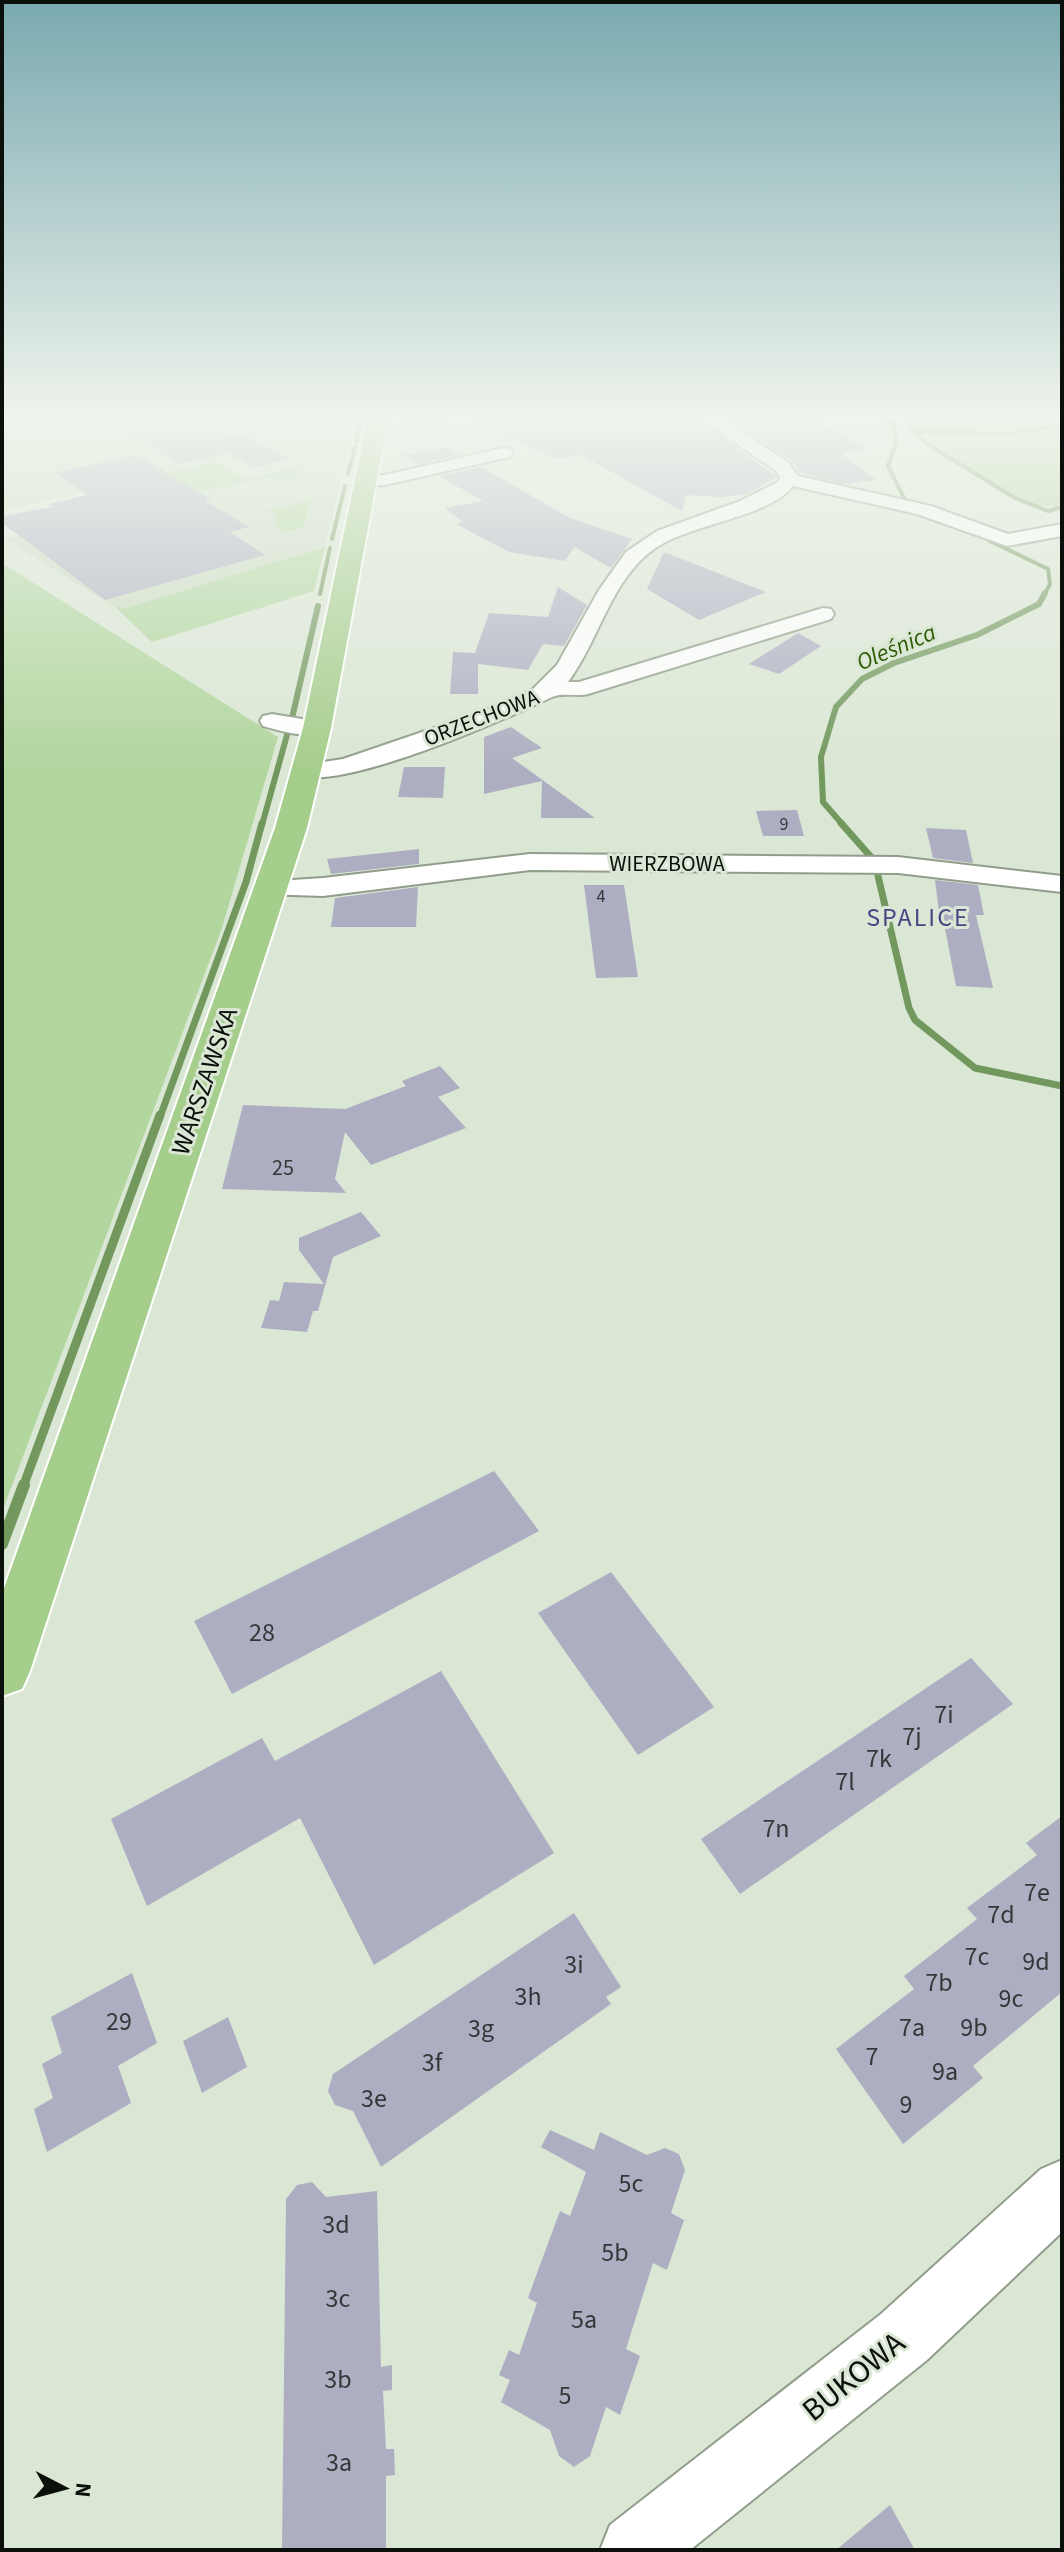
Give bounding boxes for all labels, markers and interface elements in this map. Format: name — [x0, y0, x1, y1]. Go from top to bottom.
water label: Oleśnica — [851, 615, 942, 680]
street label: ORZECHOWA — [419, 681, 544, 755]
house number: 9 — [780, 812, 789, 837]
street label: WIERZBOWA — [609, 848, 725, 880]
house number: 4 — [597, 884, 606, 909]
district label: SPALICE — [866, 899, 970, 936]
street label: WARSZAWSKA — [162, 1002, 247, 1160]
house number: 25 — [272, 1152, 294, 1184]
house number: 28 — [249, 1614, 275, 1651]
house number: 7i — [934, 1696, 954, 1733]
house number: 7j — [902, 1718, 922, 1755]
house number: 7k — [866, 1740, 892, 1777]
house number: 7l — [835, 1763, 855, 1800]
house number: 7n — [762, 1810, 790, 1847]
house number: 7e — [1024, 1874, 1050, 1911]
house number: 7d — [987, 1896, 1015, 1933]
house number: 7c — [965, 1938, 990, 1975]
house number: 9d — [1022, 1943, 1050, 1980]
house number: 3i — [564, 1946, 584, 1983]
house number: 7b — [925, 1964, 953, 2001]
house number: 3h — [514, 1978, 542, 2015]
house number: 9c — [999, 1980, 1024, 2017]
house number: 29 — [106, 2003, 132, 2040]
house number: 7a — [899, 2009, 925, 2046]
house number: 9b — [960, 2009, 988, 2046]
house number: 3g — [468, 2010, 494, 2047]
house number: 7 — [866, 2038, 878, 2075]
house number: 3f — [422, 2044, 444, 2081]
house number: 9a — [932, 2053, 958, 2090]
house number: 3e — [361, 2080, 387, 2117]
house number: 9 — [900, 2086, 912, 2123]
house number: 5c — [619, 2165, 644, 2202]
house number: 3d — [322, 2206, 350, 2243]
house number: 5b — [601, 2234, 629, 2271]
house number: 3c — [326, 2280, 351, 2317]
house number: 5a — [571, 2301, 597, 2338]
street label: BUKOWA — [792, 2320, 916, 2433]
house number: 3b — [324, 2361, 352, 2398]
house number: 5 — [559, 2377, 571, 2414]
house number: 3a — [326, 2444, 352, 2481]
north arrow — [24, 2448, 104, 2528]
text: N — [66, 2481, 100, 2499]

